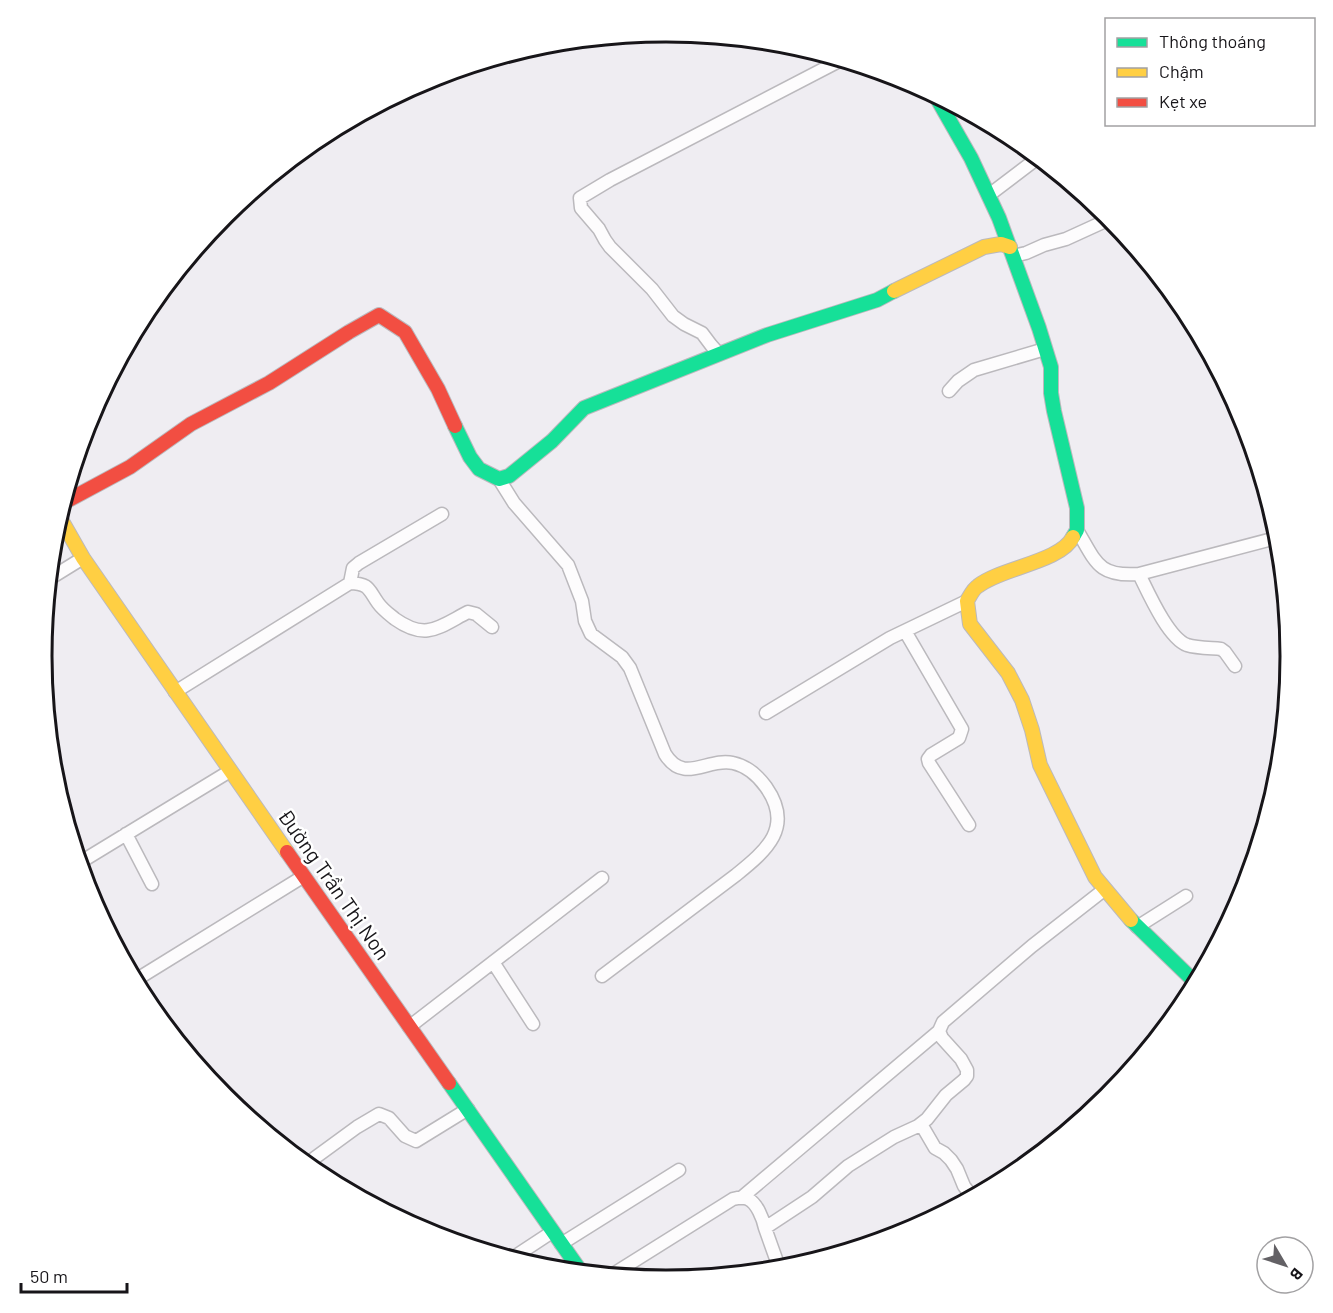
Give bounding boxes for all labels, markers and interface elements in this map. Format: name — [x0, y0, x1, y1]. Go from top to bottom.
legend — [1105, 18, 1315, 126]
text: Thông thoáng — [1159, 30, 1266, 52]
text: Chậm — [1159, 60, 1204, 82]
text: Kẹt xe — [1159, 90, 1207, 112]
street label: Đường Trần Thị Non — [274, 804, 396, 964]
north arrow — [1255, 1235, 1315, 1295]
scale bar — [21, 1256, 128, 1294]
text: 50 m — [30, 1265, 68, 1287]
text: B — [1286, 1265, 1308, 1285]

